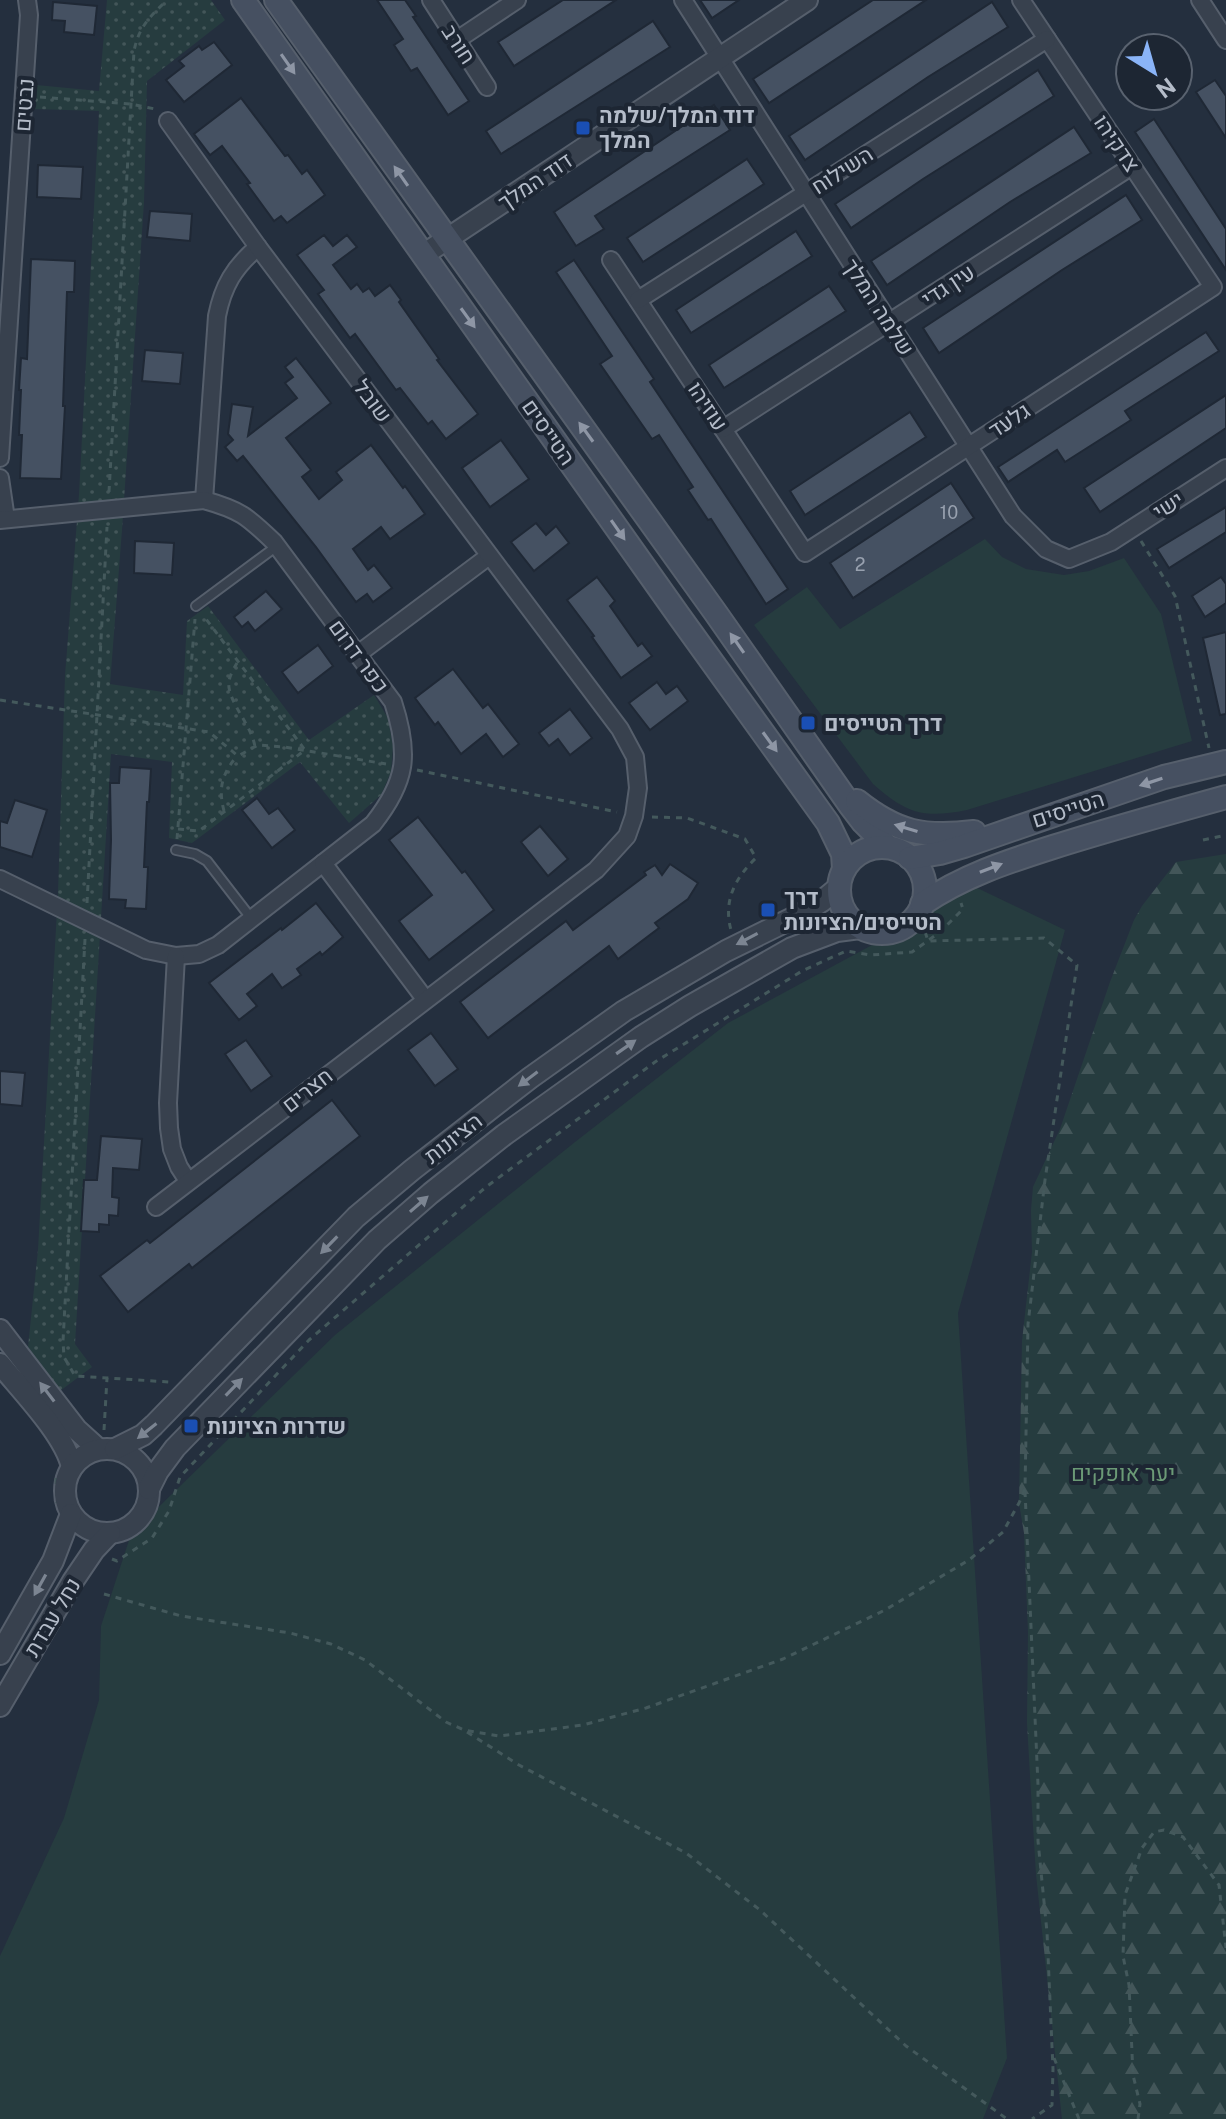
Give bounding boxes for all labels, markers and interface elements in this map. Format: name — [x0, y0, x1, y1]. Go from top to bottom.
street label: חורב — [437, 19, 481, 69]
north arrow — [1114, 32, 1194, 112]
one-way arrow — [280, 53, 295, 74]
text: N — [1151, 72, 1181, 104]
street label: נבטים — [9, 77, 39, 133]
place label: דוד המלך/שלמה המלך — [599, 102, 755, 153]
street label: צדקיהו — [1089, 110, 1145, 176]
marker: דוד המלך/שלמה המלך — [574, 119, 592, 137]
street label: השילוח — [806, 141, 878, 199]
street label: דוד המלך — [493, 147, 577, 215]
one-way arrow — [394, 165, 409, 186]
street label: שלמה המלך — [838, 254, 920, 360]
street label: עין גדי — [917, 258, 979, 312]
one-way arrow — [460, 308, 475, 329]
street label: שובל — [349, 374, 397, 428]
street label: עוזיהו — [683, 377, 733, 435]
street label: הטייסים — [517, 394, 581, 470]
street label: גלעד — [983, 397, 1035, 443]
one-way arrow — [579, 421, 594, 442]
street label: ישי — [1148, 486, 1188, 524]
house number: 10 — [940, 502, 958, 523]
one-way arrow — [610, 520, 625, 541]
house number: 2 — [855, 554, 865, 575]
street label: כפר דרום — [324, 614, 394, 698]
one-way arrow — [730, 633, 745, 654]
place label: דרך הטייסים — [824, 710, 942, 736]
marker: דרך הטייסים — [799, 714, 817, 732]
one-way arrow — [762, 731, 777, 752]
one-way arrow — [1138, 776, 1162, 788]
street label: הטייסים — [1029, 785, 1107, 833]
one-way arrow — [893, 821, 917, 834]
one-way arrow — [979, 861, 1003, 874]
place label: דרך הטייסים/הציונות — [784, 884, 942, 935]
marker: דרך הטייסים/הציונות — [759, 901, 777, 919]
one-way arrow — [736, 933, 759, 946]
one-way arrow — [616, 1040, 637, 1055]
street label: חצרים — [277, 1062, 337, 1118]
one-way arrow — [518, 1071, 539, 1087]
street label: הציונות — [419, 1107, 487, 1169]
one-way arrow — [408, 1196, 428, 1213]
one-way arrow — [320, 1235, 338, 1254]
one-way arrow — [225, 1378, 243, 1397]
one-way arrow — [39, 1381, 55, 1402]
place label: שדרות הציונות — [207, 1413, 346, 1439]
marker: שדרות הציונות — [182, 1417, 200, 1435]
one-way arrow — [137, 1422, 157, 1438]
park label: יער אופקים — [1071, 1460, 1175, 1486]
street label: נחל עבדת — [18, 1573, 86, 1661]
one-way arrow — [33, 1574, 47, 1596]

